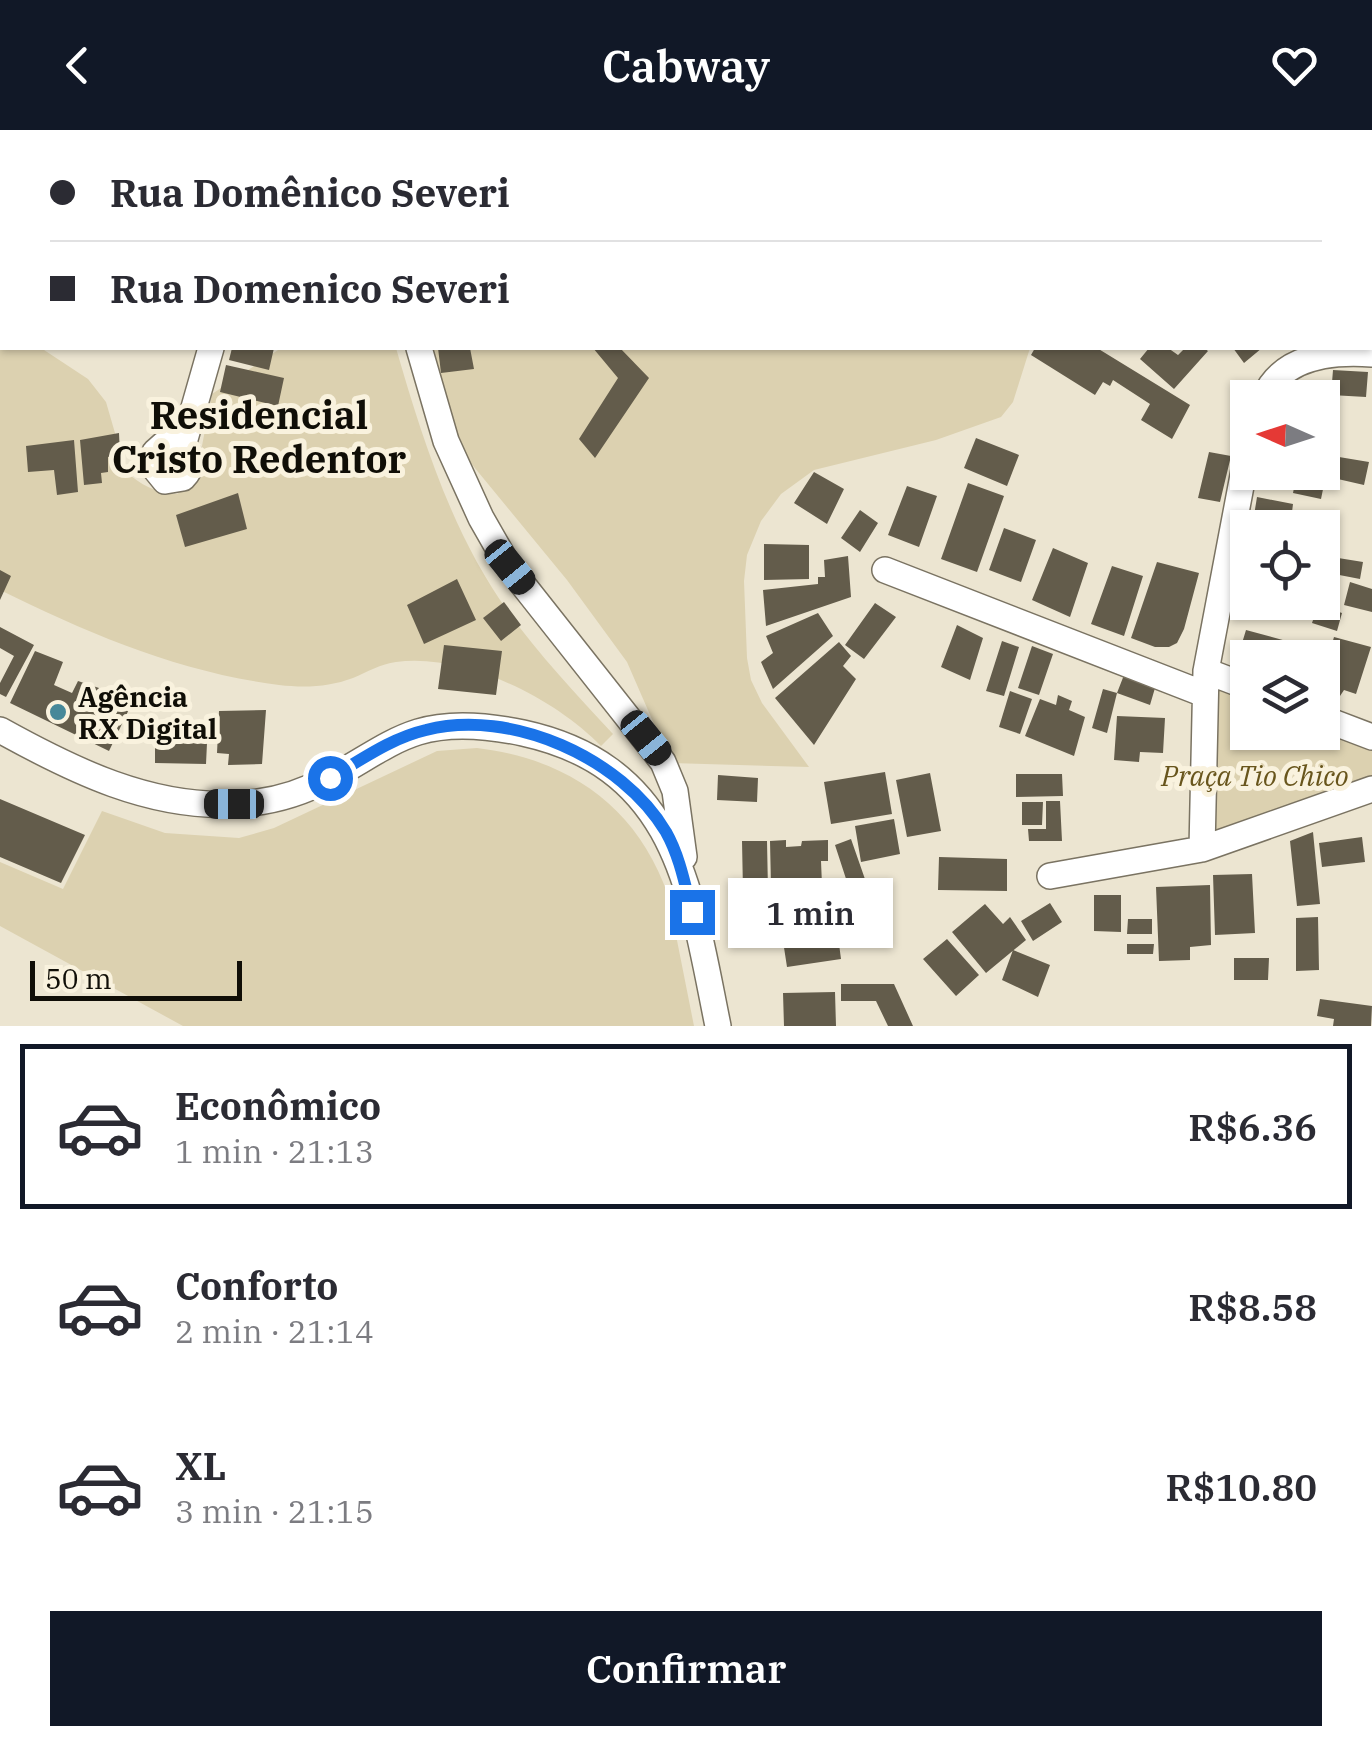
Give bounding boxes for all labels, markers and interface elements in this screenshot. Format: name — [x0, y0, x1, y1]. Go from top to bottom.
text: Cabway — [602, 36, 770, 94]
icon: back — [50, 38, 105, 93]
icon: heart — [1267, 38, 1322, 93]
text: Rua Domênico Severi — [110, 168, 510, 217]
text: Rua Domenico Severi — [110, 264, 510, 313]
north arrow — [1230, 380, 1340, 490]
map controls — [1230, 380, 1340, 750]
district label: Residencial Cristo Redentor — [112, 390, 407, 483]
button: locate — [1230, 510, 1340, 620]
car — [479, 534, 541, 600]
button: layers — [1230, 640, 1340, 750]
place label: Agência RX Digital — [78, 678, 217, 747]
marker: Agência RX Digital — [47, 701, 69, 723]
car — [615, 705, 677, 771]
route start — [308, 756, 353, 801]
park label: Praça Tio Chico — [1160, 757, 1349, 794]
car — [204, 789, 264, 819]
callout: 1 min — [727, 877, 892, 947]
route end — [670, 890, 715, 935]
text: 1 min — [766, 892, 855, 934]
scale bar — [30, 956, 242, 1000]
text: 50 m — [45, 960, 112, 997]
text: Econômico — [175, 1081, 381, 1130]
icon: car — [55, 1082, 145, 1172]
text: R$6.36 — [1188, 1102, 1317, 1151]
text: 1 min · 21:13 — [175, 1130, 374, 1172]
text: Conforto — [175, 1261, 338, 1310]
icon: car — [55, 1262, 145, 1352]
text: R$8.58 — [1188, 1282, 1317, 1331]
text: 2 min · 21:14 — [175, 1310, 374, 1352]
text: XL — [175, 1441, 226, 1490]
icon: car — [55, 1442, 145, 1532]
text: R$10.80 — [1165, 1462, 1317, 1511]
text: 3 min · 21:15 — [175, 1490, 374, 1532]
button: Confirmar — [50, 1611, 1322, 1726]

